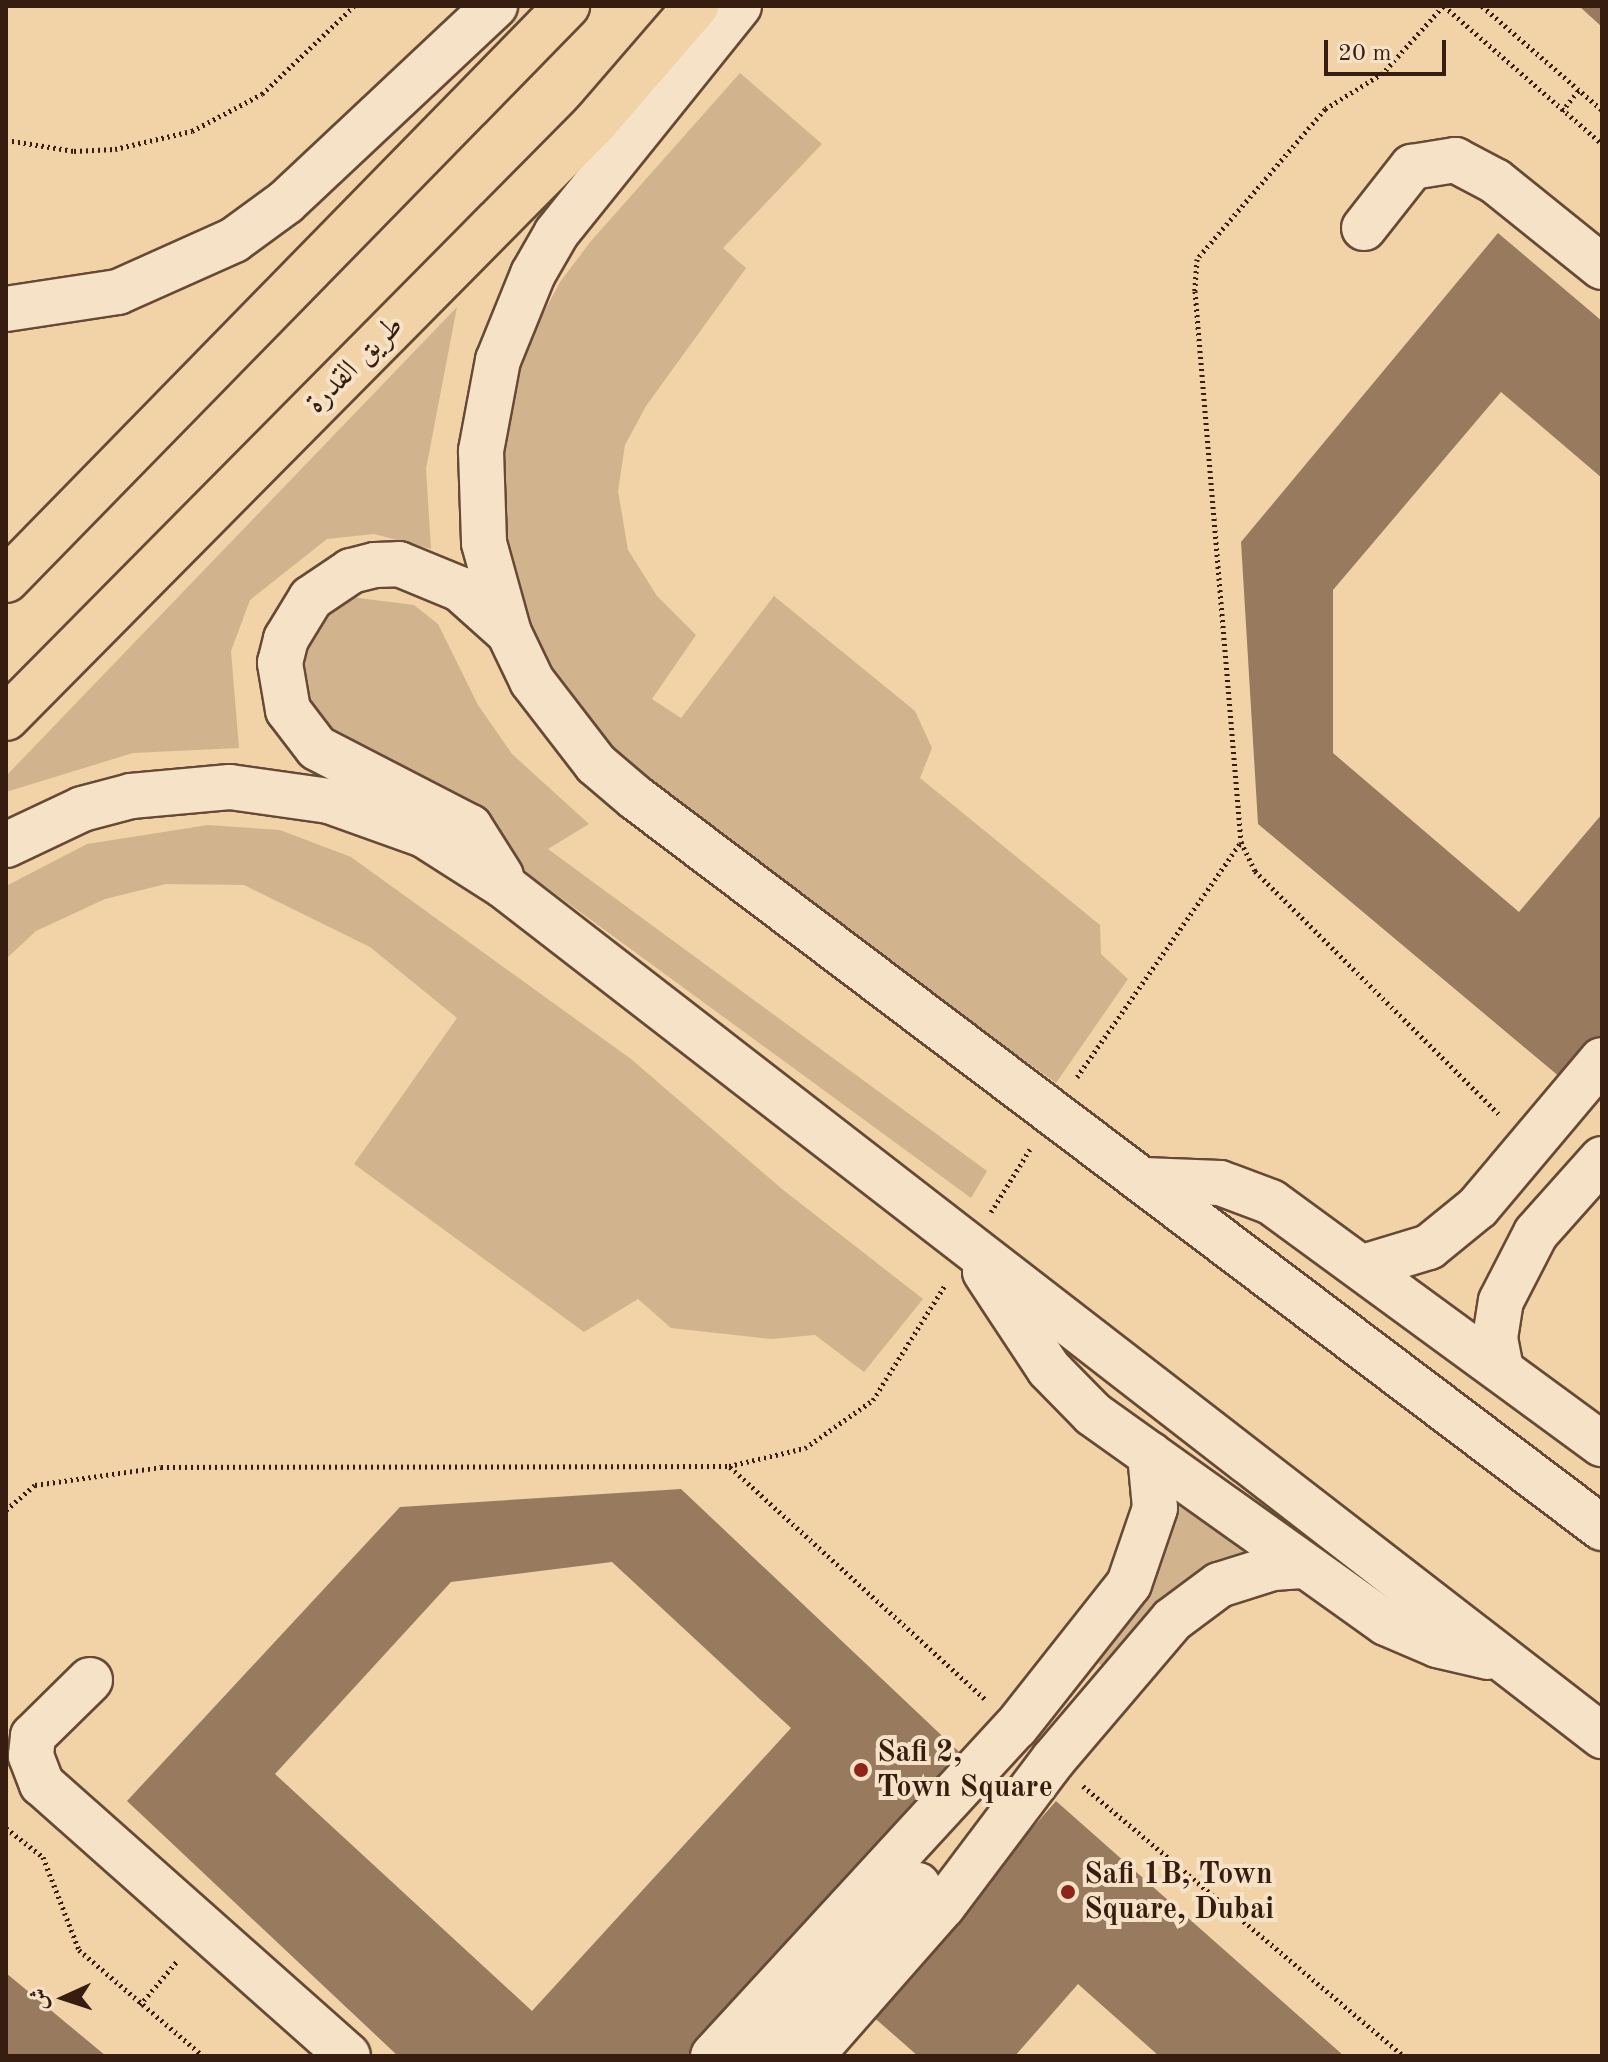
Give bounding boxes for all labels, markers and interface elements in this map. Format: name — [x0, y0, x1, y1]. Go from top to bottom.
scale bar — [1328, 24, 1450, 74]
text: 20 m — [1338, 42, 1392, 66]
street label: طريق القدرة — [299, 309, 411, 421]
place label: Safi 2, Town Square — [877, 1735, 1053, 1806]
marker: Safi 2, Town Square — [852, 1761, 870, 1779]
place label: Safi 1B, Town Square, Dubai — [1084, 1857, 1274, 1928]
marker: Safi 1B, Town Square, Dubai — [1059, 1883, 1077, 1901]
north arrow — [24, 1958, 104, 2038]
text: ش — [28, 1988, 52, 2011]

